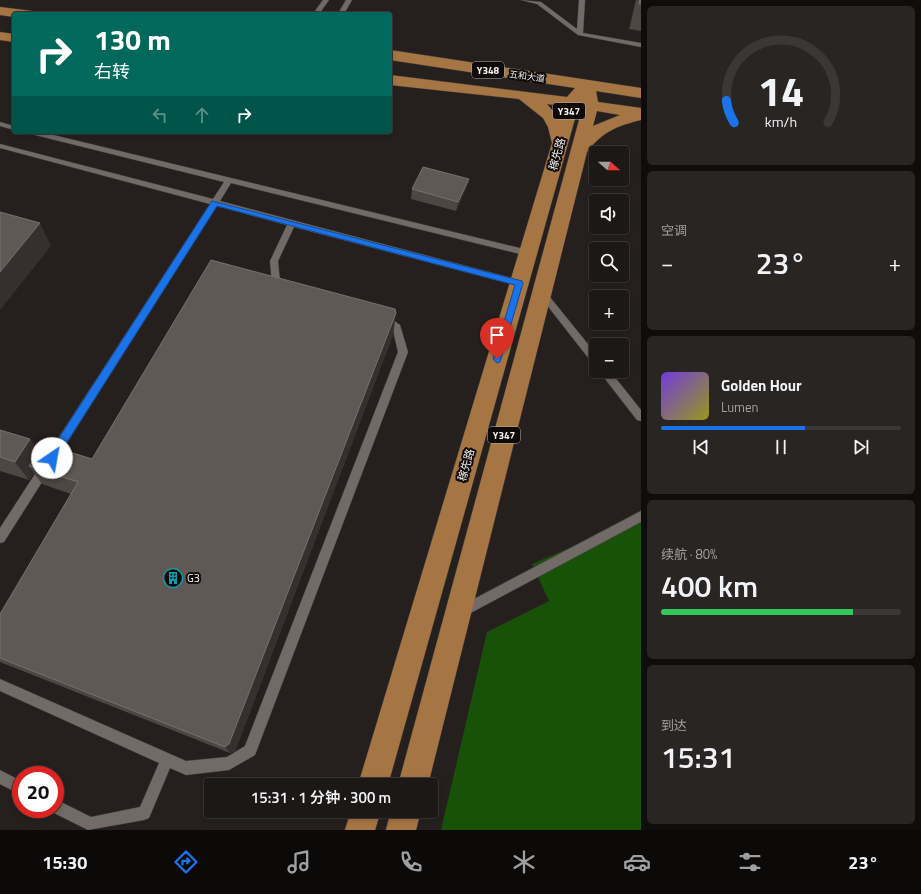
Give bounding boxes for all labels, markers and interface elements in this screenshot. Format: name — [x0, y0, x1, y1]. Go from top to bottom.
text: 130 m — [94, 18, 171, 61]
icon: right — [28, 28, 80, 80]
text: 右转 — [94, 58, 130, 85]
text: 14 — [758, 59, 804, 122]
road number: Y348 — [472, 62, 504, 78]
street label: 五和大道 — [508, 67, 546, 85]
road number: Y347 — [553, 103, 585, 119]
icon: left — [149, 104, 171, 126]
icon: ahead — [191, 104, 213, 126]
icon: right — [233, 104, 255, 126]
text: km/h — [765, 111, 797, 133]
street label: 稼先路 — [545, 136, 569, 172]
north arrow — [589, 146, 629, 186]
map controls — [589, 146, 629, 378]
button: sound — [589, 194, 629, 234]
text: 空调 — [661, 220, 687, 240]
text: 23° — [756, 240, 806, 286]
button: search — [589, 242, 629, 282]
text: − — [661, 246, 673, 280]
text: + — [889, 246, 901, 280]
button: + — [589, 290, 629, 330]
pin — [480, 318, 514, 359]
icon: arrive — [486, 324, 508, 346]
button: − — [589, 338, 629, 378]
text: Golden Hour — [721, 374, 802, 397]
text: Lumen — [721, 397, 758, 417]
road number: Y347 — [488, 427, 520, 443]
icon: previous — [690, 436, 712, 458]
icon: pause — [770, 436, 792, 458]
icon: next — [850, 436, 872, 458]
position arrow — [31, 437, 73, 479]
street label: 稼先路 — [454, 447, 478, 483]
text: 续航 · 80% — [661, 544, 717, 564]
text: 400 km — [661, 563, 758, 609]
building icon: G3 — [162, 567, 184, 589]
place label: G3 — [187, 570, 200, 586]
text: 到达 — [661, 715, 687, 735]
text: 15:31 — [661, 734, 735, 780]
speed limit sign: 20 — [12, 766, 64, 818]
text: 15:31 · 1 分钟 · 300 m — [251, 786, 391, 809]
icon: directions — [172, 848, 200, 876]
icon: music — [285, 848, 313, 876]
icon: phone — [397, 848, 425, 876]
icon: climate — [510, 848, 538, 876]
icon: car — [623, 848, 651, 876]
icon: filters — [736, 848, 764, 876]
text: 15:30 — [42, 849, 87, 876]
text: 23° — [848, 849, 879, 876]

